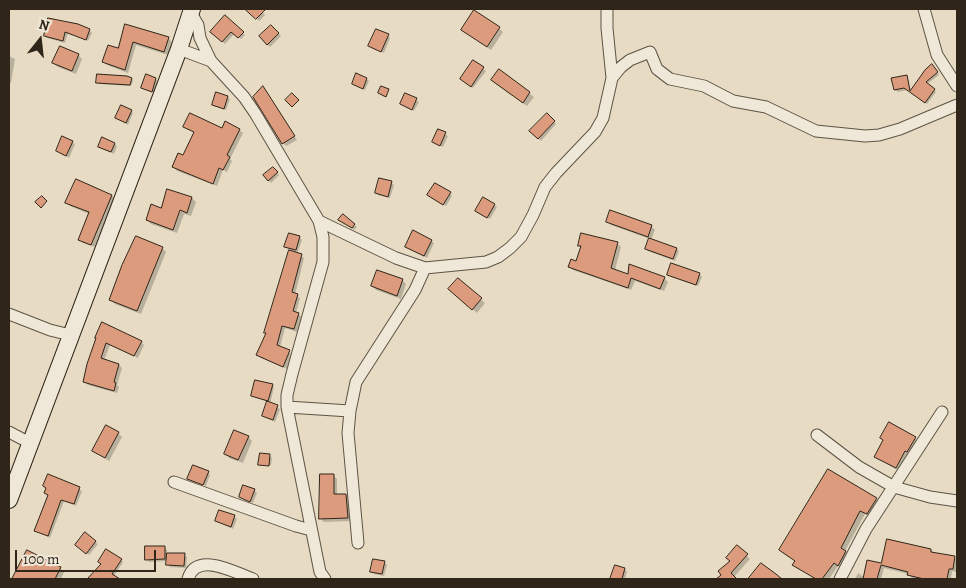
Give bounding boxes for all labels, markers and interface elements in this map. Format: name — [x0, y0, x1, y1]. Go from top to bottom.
north arrow — [15, 15, 65, 65]
text: N — [37, 15, 52, 36]
scale bar — [18, 540, 159, 572]
text: 100 m — [23, 549, 60, 569]

